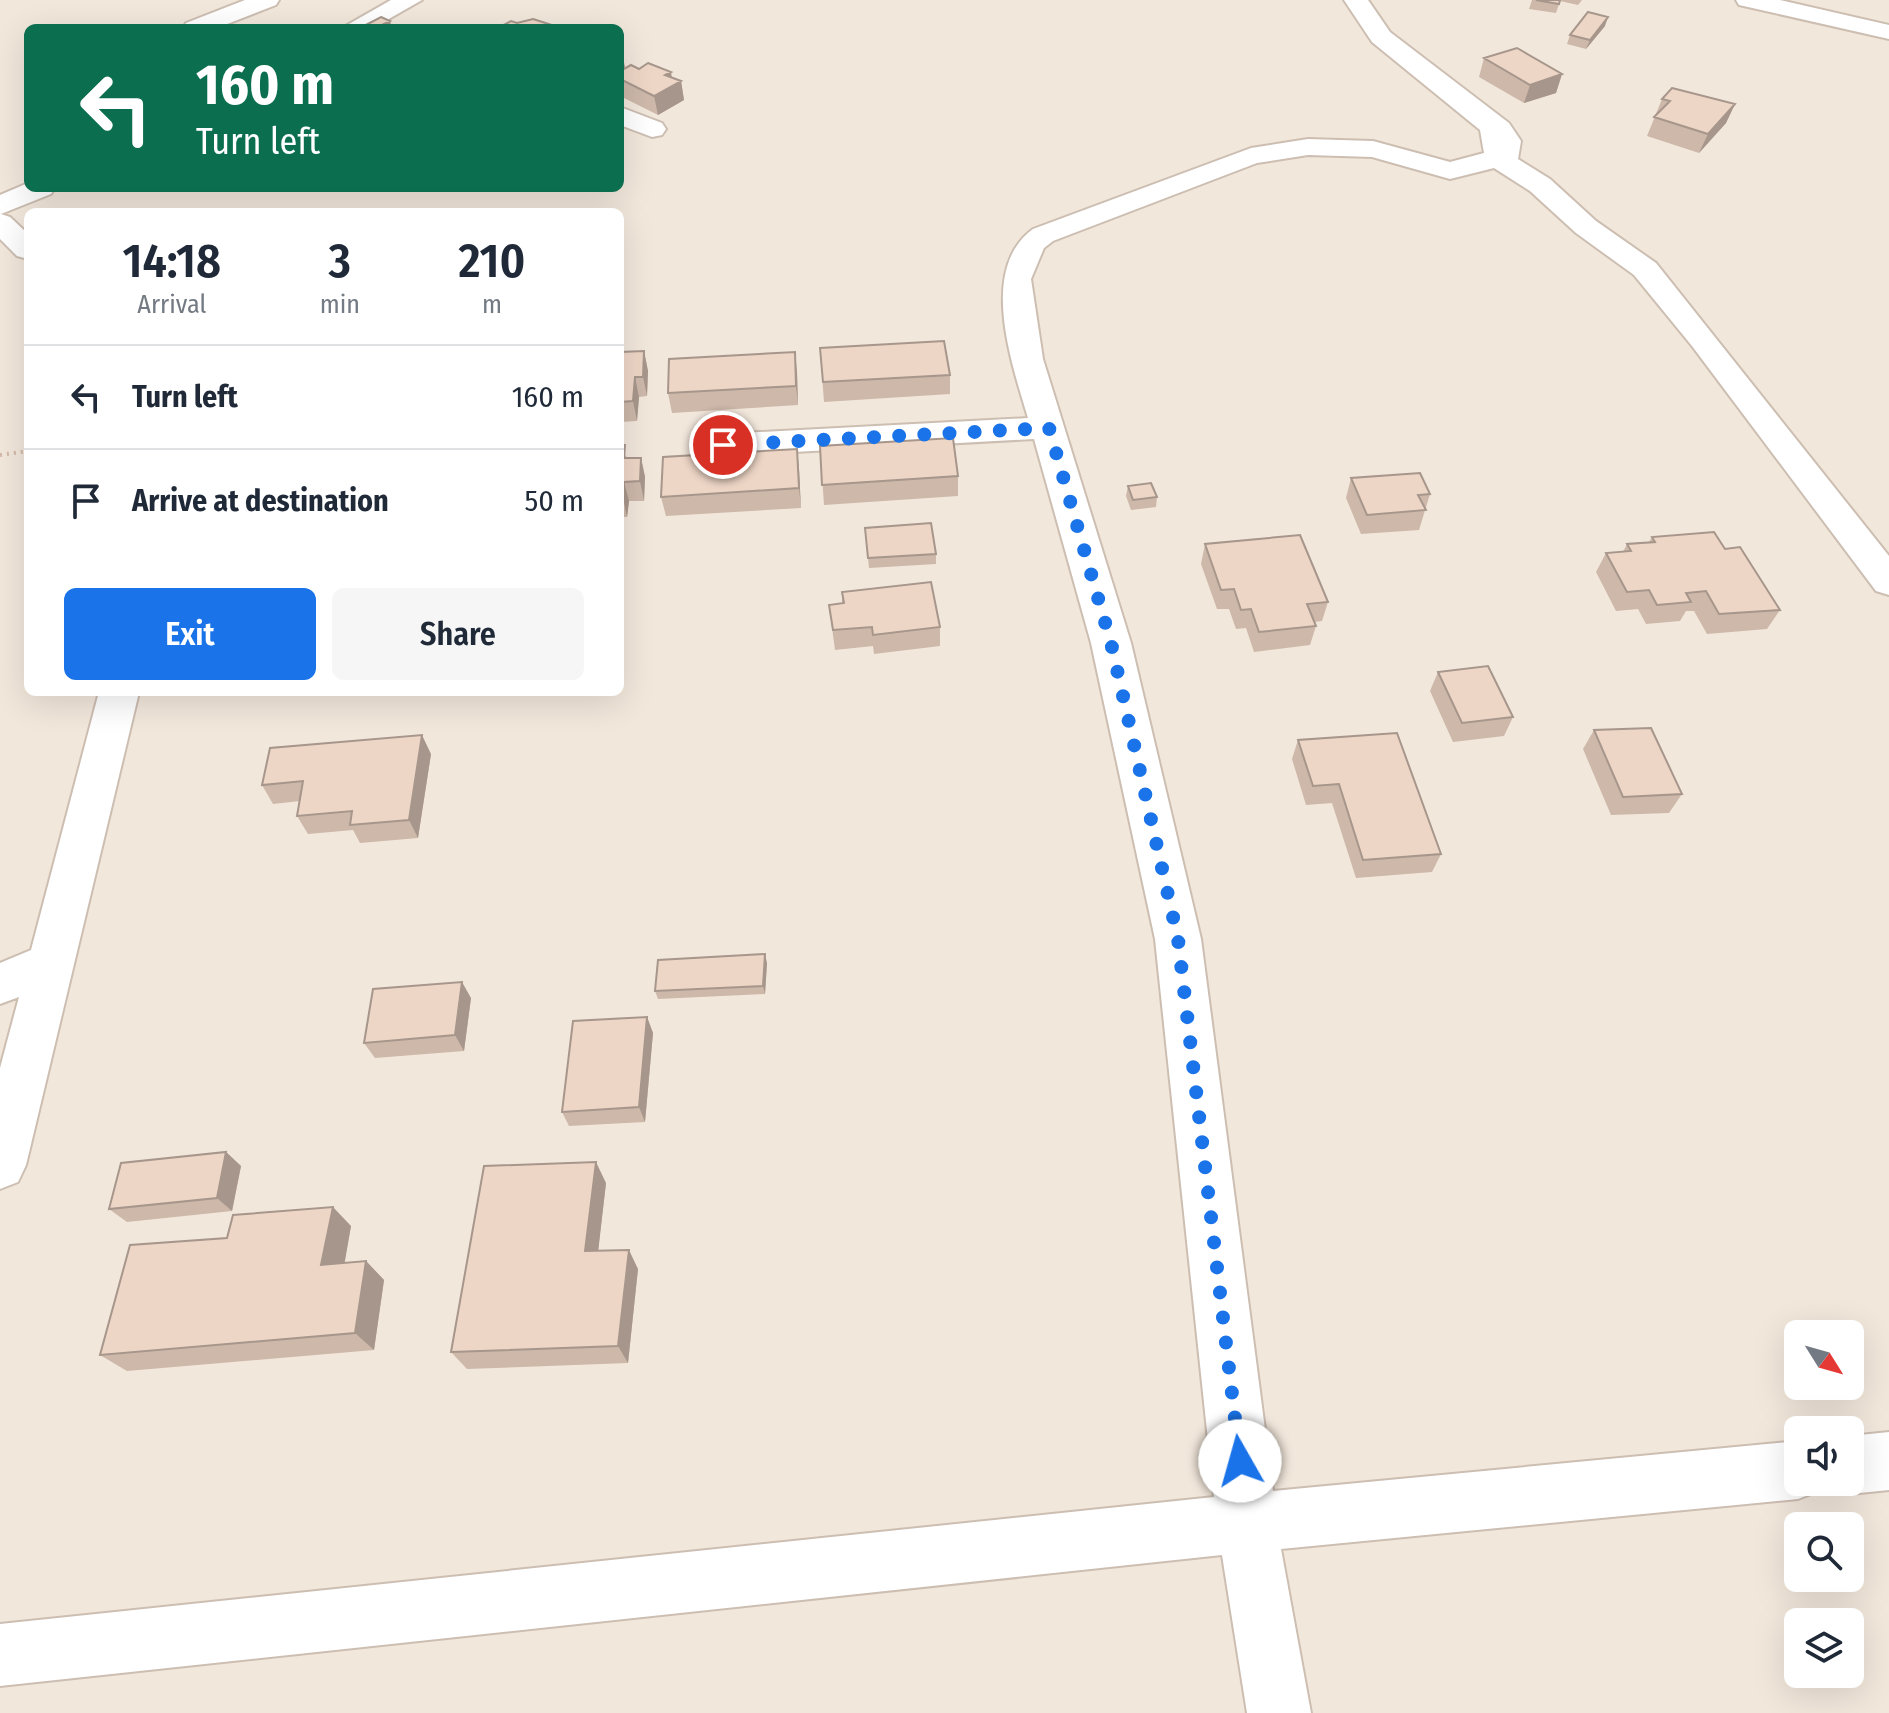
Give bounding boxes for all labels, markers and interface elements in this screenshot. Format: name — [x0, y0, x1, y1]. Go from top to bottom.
text: 160 m — [196, 52, 334, 119]
icon: left — [64, 56, 168, 160]
text: Turn left — [196, 120, 320, 164]
text: 14:18 — [123, 232, 221, 290]
text: 3 — [329, 232, 351, 290]
text: 210 — [458, 232, 525, 290]
text: Arrival — [137, 289, 206, 320]
text: min — [320, 289, 360, 320]
text: m — [482, 289, 502, 320]
icon: left — [64, 375, 108, 419]
text: Turn left — [132, 379, 238, 415]
text: 160 m — [512, 379, 584, 415]
pin — [689, 411, 757, 479]
icon: arrive — [701, 423, 745, 467]
icon: arrive — [64, 479, 108, 523]
text: Arrive at destination — [132, 483, 389, 519]
text: 50 m — [524, 483, 584, 519]
button: Exit — [64, 588, 316, 680]
button: Share — [332, 588, 584, 680]
north arrow — [1784, 1320, 1864, 1400]
map controls — [1784, 1320, 1864, 1688]
button: sound — [1784, 1416, 1864, 1496]
position arrow — [1198, 1419, 1282, 1503]
button: search — [1784, 1512, 1864, 1592]
button: layers — [1784, 1608, 1864, 1688]

